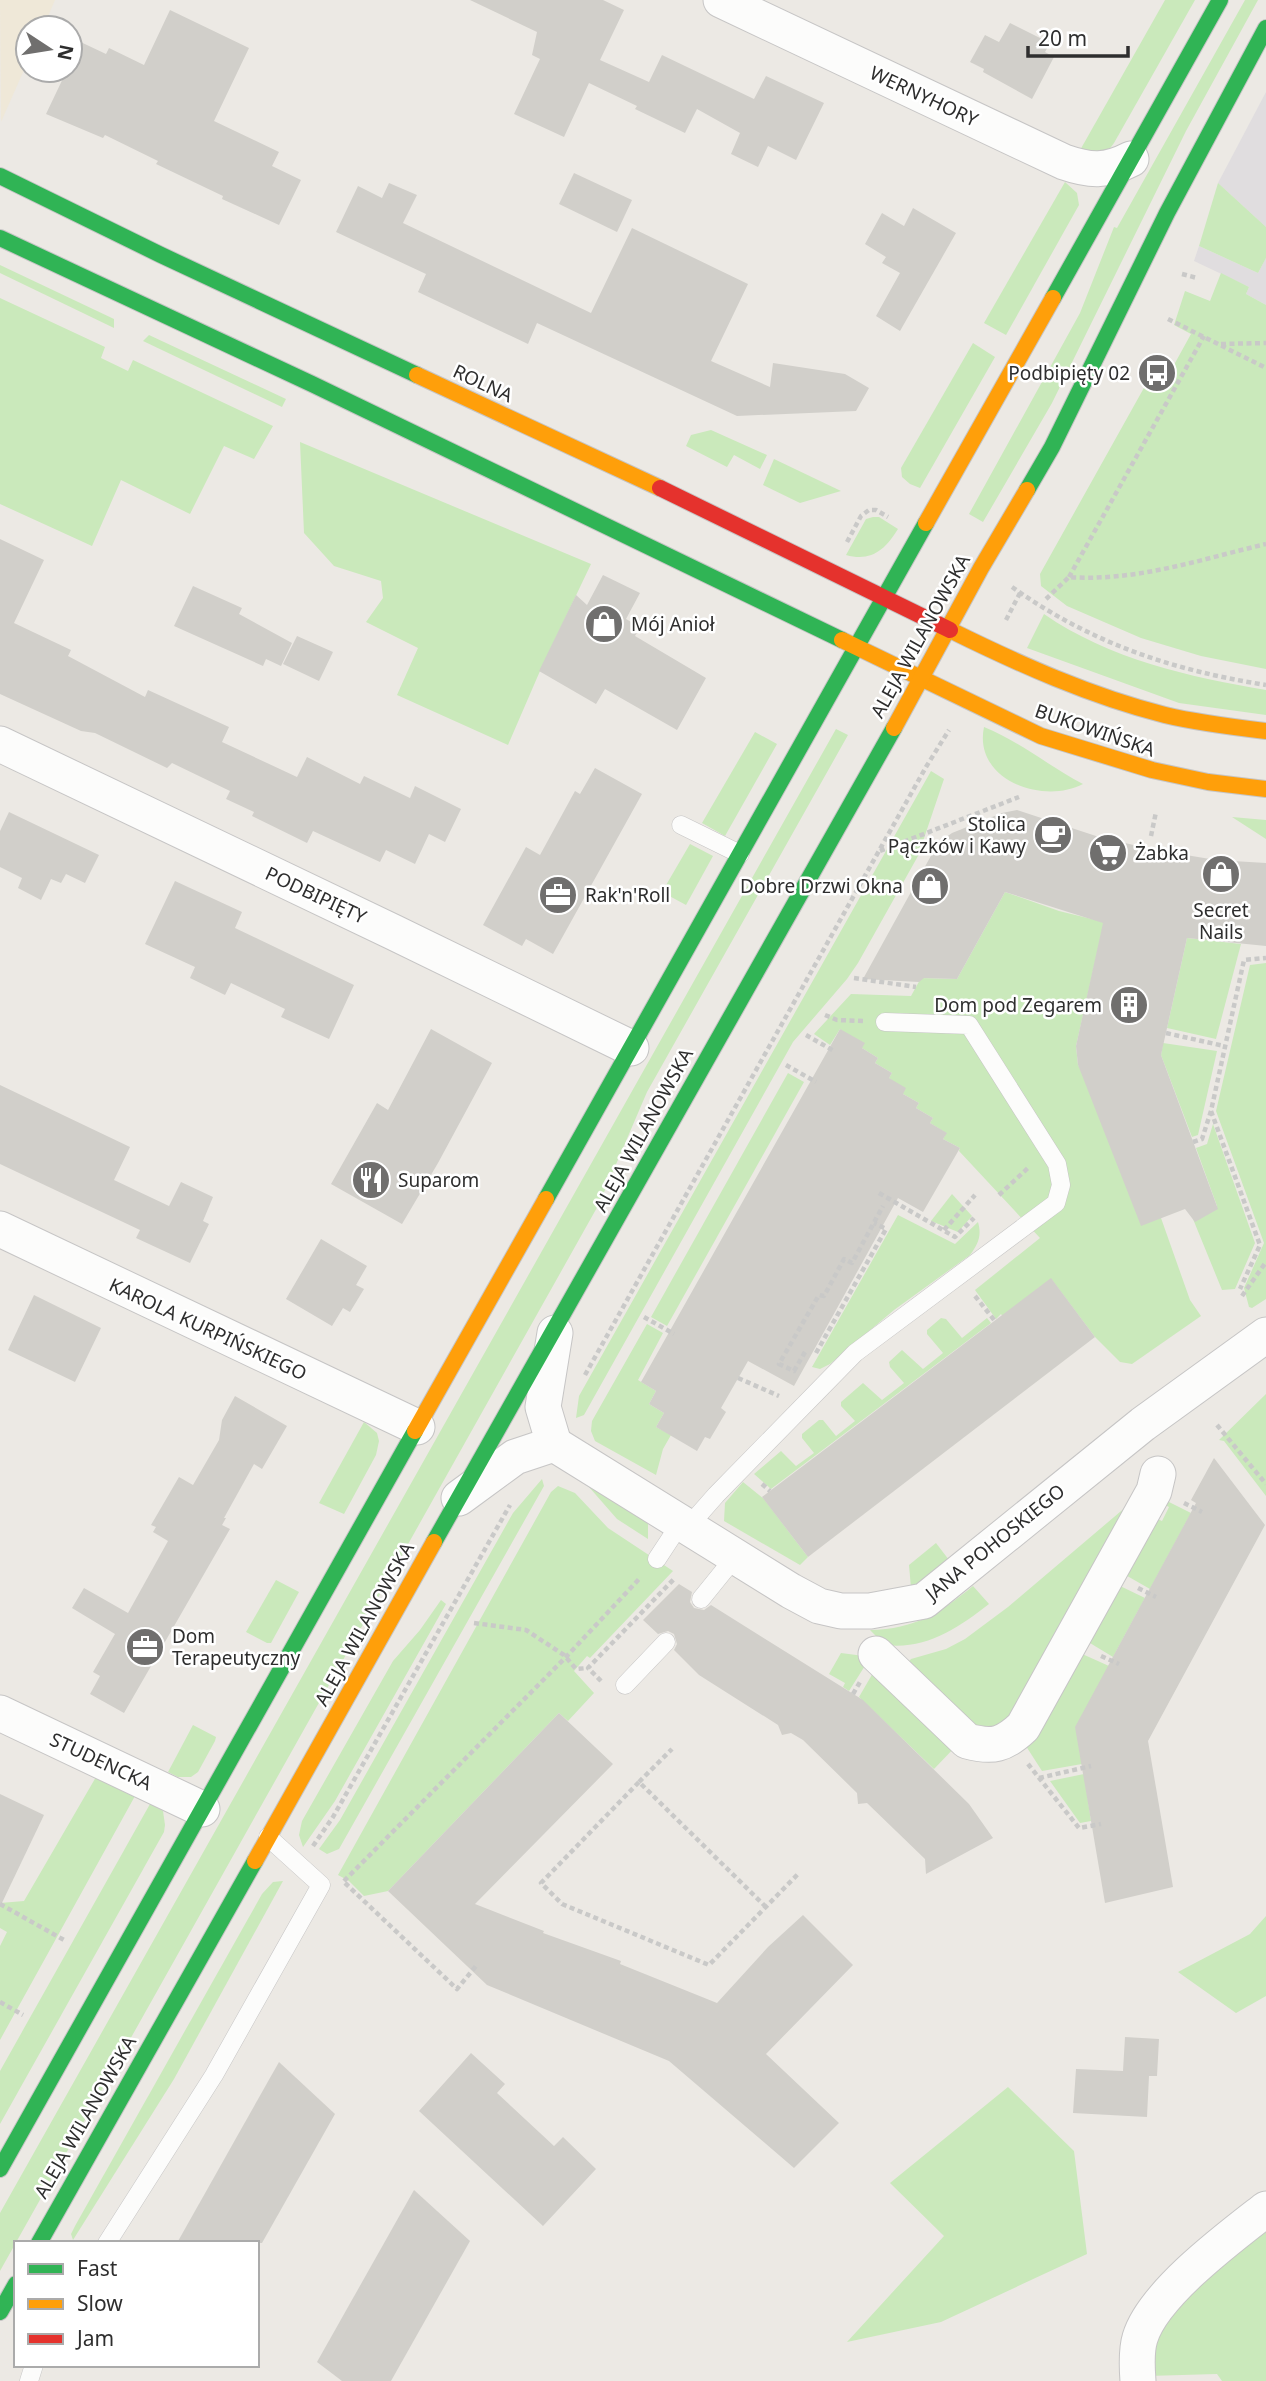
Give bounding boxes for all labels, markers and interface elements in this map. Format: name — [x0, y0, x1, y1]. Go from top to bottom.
north arrow — [14, 14, 84, 84]
scale bar — [1028, 14, 1128, 58]
text: 20 m — [1038, 24, 1087, 52]
text: N — [51, 42, 80, 63]
street label: WERNYHORY — [866, 60, 983, 133]
bus stop icon: Podbipięty 02 — [1136, 352, 1178, 394]
street label: ROLNA — [449, 358, 518, 408]
place label: Podbipięty 02 — [1008, 360, 1130, 386]
street label: ALEJA WILANOWSKA — [864, 549, 976, 722]
shop icon: Mój Anioł — [583, 603, 625, 645]
place label: Mój Anioł — [631, 611, 716, 637]
street label: BUKOWIŃSKA — [1032, 697, 1159, 763]
place label: Stolica Pączków i Kawy — [888, 811, 1026, 859]
cafe icon: Stolica Pączków i Kawy — [1032, 814, 1074, 856]
supermarket icon: Żabka — [1087, 832, 1129, 874]
place label: Żabka — [1135, 840, 1189, 866]
shop icon: Secret Nails — [1200, 853, 1242, 895]
street label: PODBIPIĘTY — [261, 860, 371, 930]
shop icon: Dobre Drzwi Okna — [909, 865, 951, 907]
place label: Dobre Drzwi Okna — [740, 873, 903, 899]
office icon: Rak'n'Roll — [537, 874, 579, 916]
place label: Rak'n'Roll — [585, 882, 670, 908]
place label: Secret Nails — [1193, 897, 1249, 945]
building icon: Dom pod Zegarem — [1108, 984, 1150, 1026]
place label: Dom pod Zegarem — [934, 992, 1102, 1018]
street label: ALEJA WILANOWSKA — [587, 1043, 699, 1216]
restaurant icon: Suparom — [350, 1159, 392, 1201]
place label: Suparom — [398, 1167, 479, 1193]
street label: KAROLA KURPIŃSKIEGO — [105, 1272, 311, 1386]
street label: JANA POHOSKIEGO — [918, 1478, 1070, 1607]
street label: ALEJA WILANOWSKA — [308, 1537, 420, 1710]
place label: Dom Terapeutyczny — [172, 1623, 301, 1671]
office icon: Dom Terapeutyczny — [124, 1626, 166, 1668]
street label: STUDENCKA — [46, 1726, 157, 1796]
street label: ALEJA WILANOWSKA — [28, 2030, 143, 2203]
legend — [14, 2241, 259, 2367]
text: Fast — [77, 2254, 118, 2282]
text: Slow — [77, 2289, 123, 2317]
text: Jam — [75, 2324, 114, 2352]

